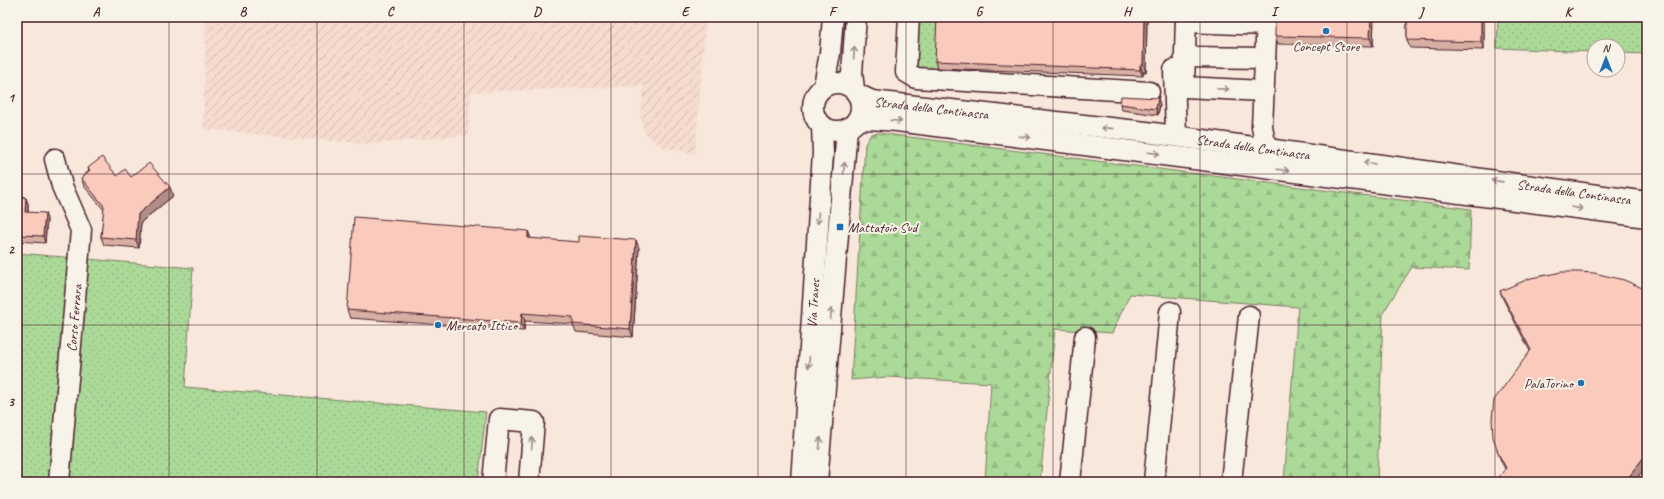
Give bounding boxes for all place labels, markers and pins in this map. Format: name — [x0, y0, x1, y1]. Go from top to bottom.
marker: Concept Store — [1321, 26, 1331, 36]
place label: Concept Store — [1293, 38, 1361, 55]
place label: Mattatoio Sud — [848, 219, 920, 236]
marker: Mattatoio Sud — [835, 222, 845, 232]
place label: Mercato Ittico — [446, 317, 519, 334]
marker: Mercato Ittico — [433, 320, 443, 330]
place label: PalaTorino — [1524, 375, 1575, 392]
marker: PalaTorino — [1576, 378, 1586, 388]

